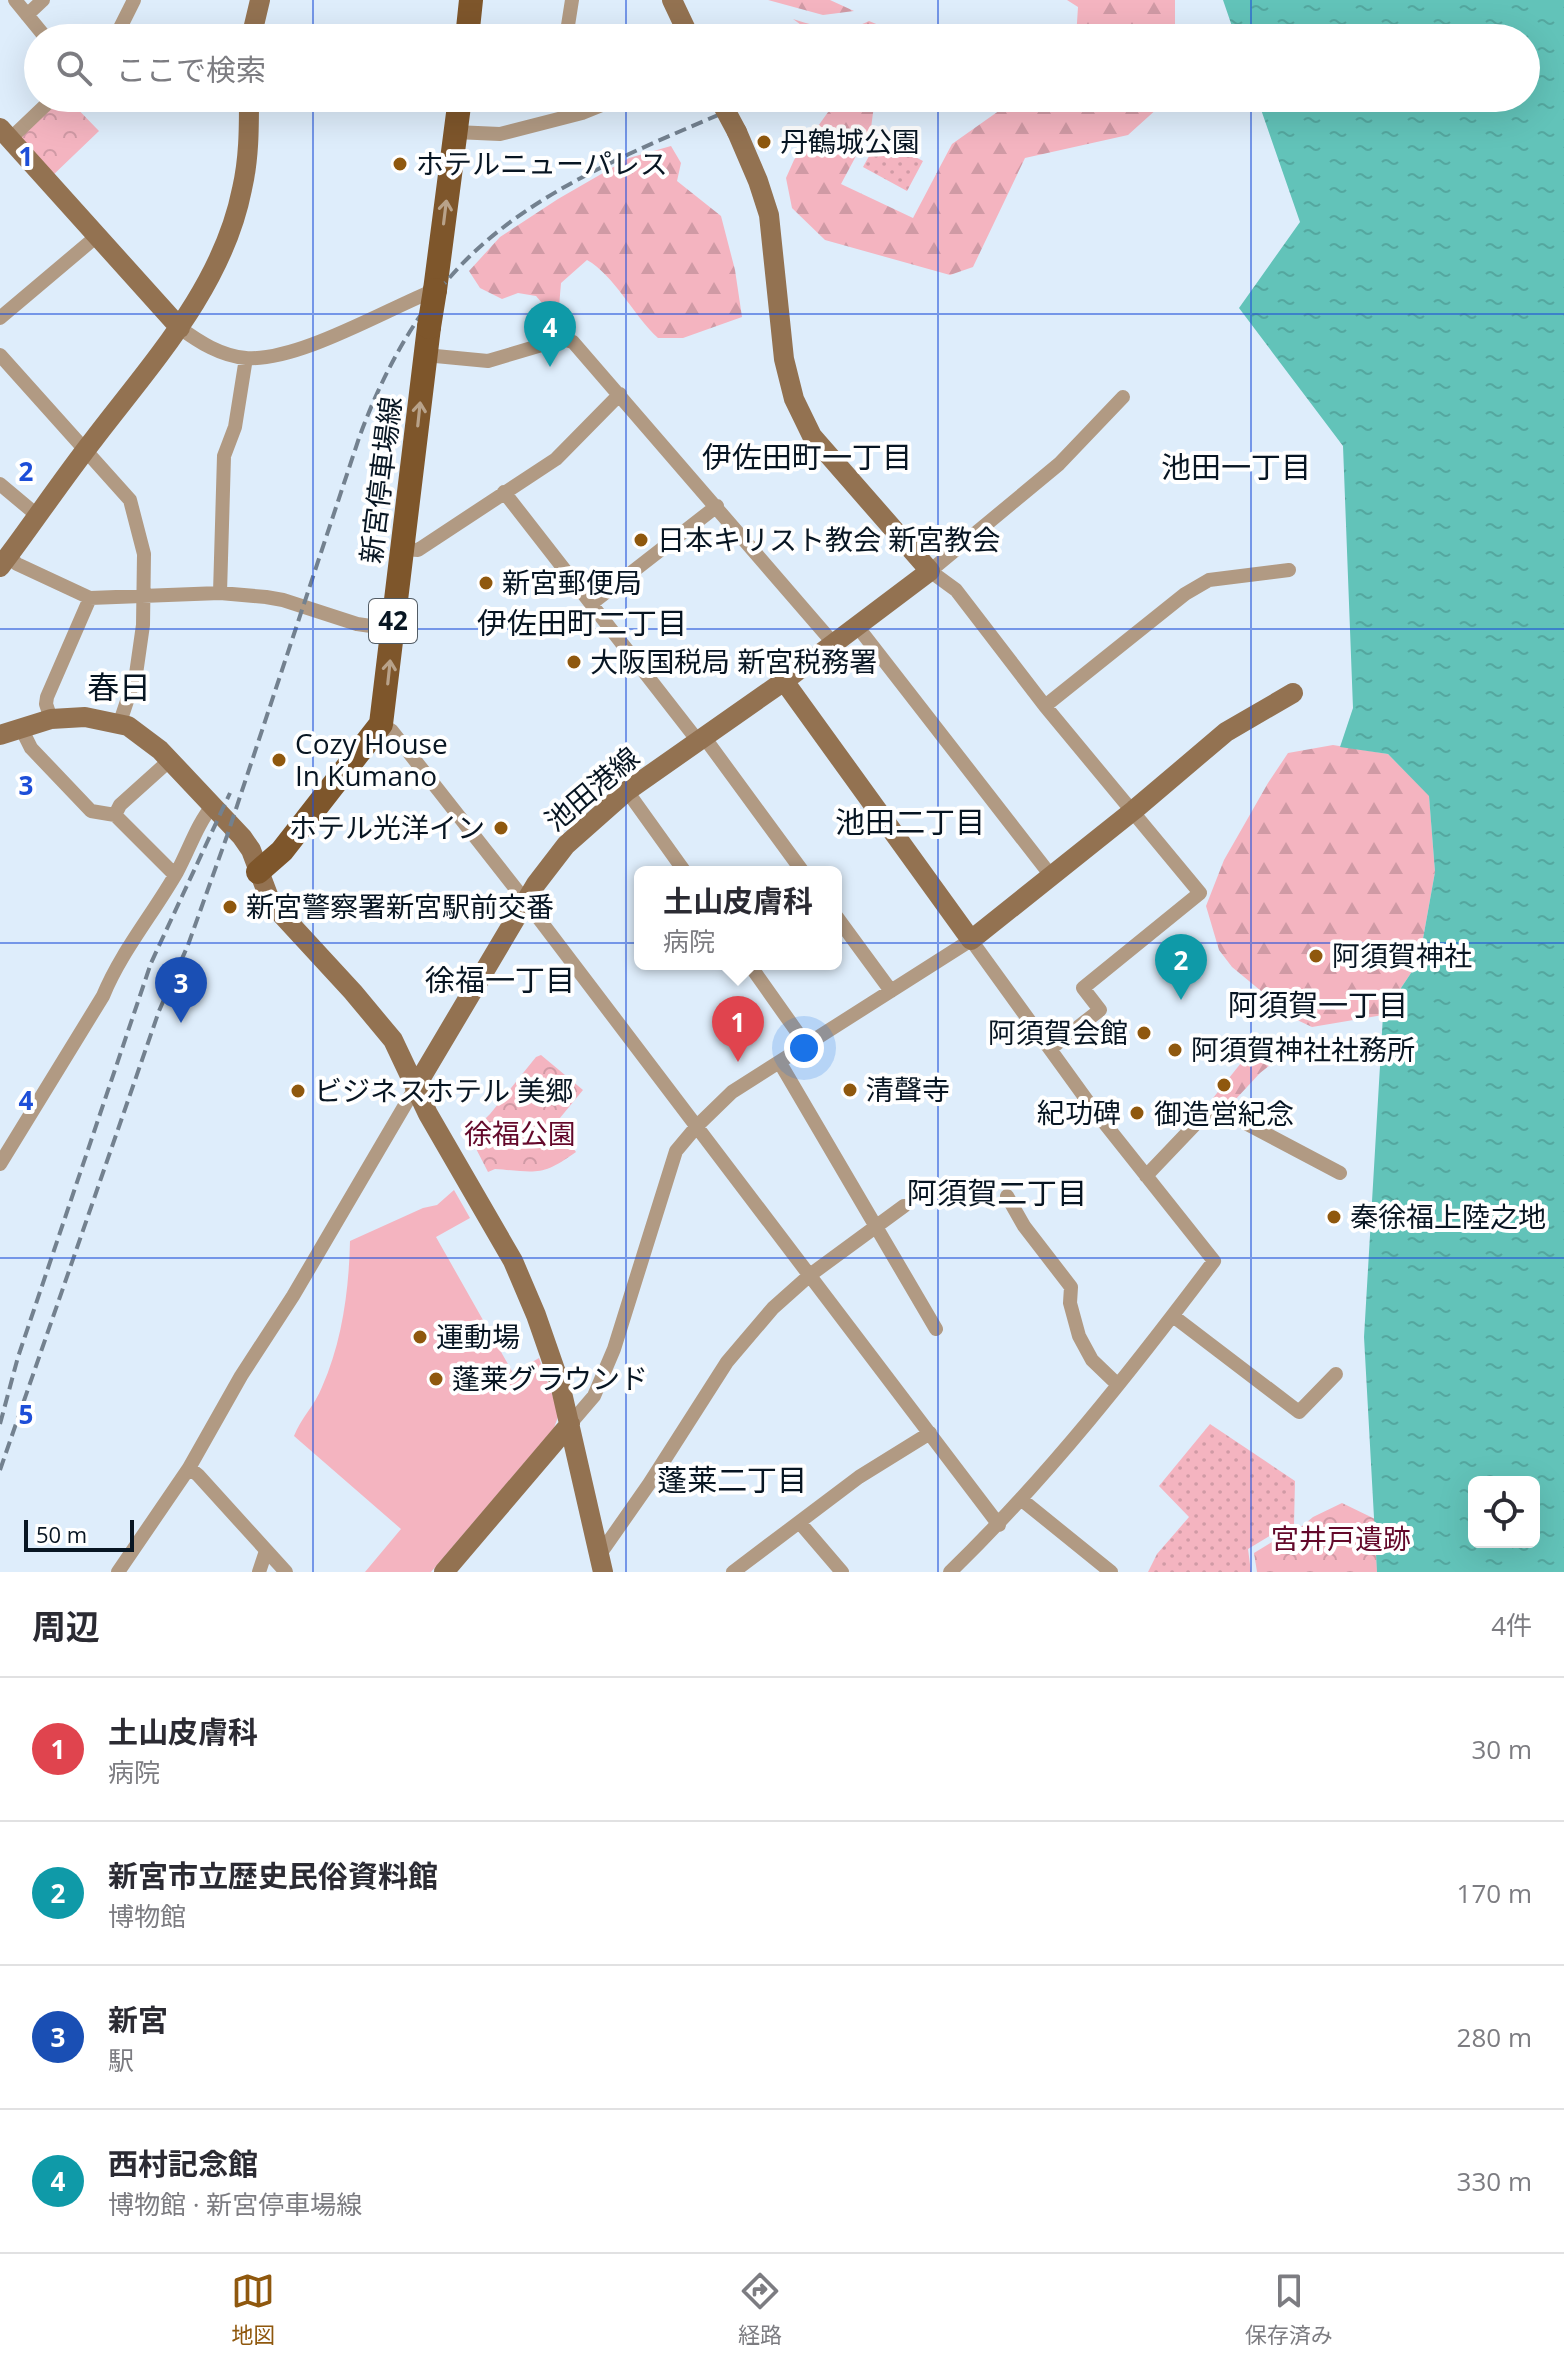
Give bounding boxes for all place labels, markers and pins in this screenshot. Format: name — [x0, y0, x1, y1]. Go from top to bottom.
place label: 丹鶴城公園 — [780, 122, 920, 160]
marker: 丹鶴城公園 — [755, 133, 773, 151]
place label: ホテルニューパレス — [416, 144, 668, 182]
marker: ホテルニューパレス — [391, 155, 409, 173]
pin: 4 — [524, 301, 576, 367]
place label: 日本キリスト教会 新宮教会 — [657, 520, 1000, 558]
marker: 日本キリスト教会 新宮教会 — [632, 531, 650, 549]
place label: 新宮郵便局 — [502, 563, 642, 601]
marker: 新宮郵便局 — [477, 574, 495, 592]
place label: 大阪国税局 新宮税務署 — [590, 642, 877, 680]
marker: 大阪国税局 新宮税務署 — [565, 653, 583, 671]
place label: Cozy House In Kumano — [295, 724, 448, 794]
marker: Cozy House In Kumano — [270, 751, 288, 769]
place label: ホテル光洋イン — [289, 808, 485, 846]
marker: ホテル光洋イン — [492, 819, 510, 837]
place label: 新宮警察署新宮駅前交番 — [246, 887, 554, 925]
marker: 新宮警察署新宮駅前交番 — [221, 898, 239, 916]
pin: 2 — [1155, 934, 1207, 1000]
place label: 阿須賀神社 — [1332, 936, 1472, 974]
marker: 阿須賀神社 — [1307, 947, 1325, 965]
pin: 3 — [155, 957, 207, 1023]
pin: 1 — [712, 996, 764, 1062]
place label: 阿須賀会館 — [988, 1013, 1128, 1051]
marker: 阿須賀会館 — [1135, 1024, 1153, 1042]
place label: 阿須賀神社社務所 — [1191, 1030, 1415, 1068]
marker: 阿須賀神社社務所 — [1166, 1041, 1184, 1059]
place label: 清聲寺 — [866, 1070, 950, 1108]
place label: ビジネスホテル 美郷 — [314, 1071, 573, 1109]
marker: 御造営紀念 — [1215, 1076, 1233, 1094]
marker: 清聲寺 — [841, 1081, 859, 1099]
marker: ビジネスホテル 美郷 — [289, 1082, 307, 1100]
place label: 紀功碑 — [1037, 1093, 1121, 1131]
place label: 御造営紀念 — [1154, 1094, 1294, 1132]
marker: 紀功碑 — [1128, 1104, 1146, 1122]
place label: 秦徐福上陸之地 — [1350, 1197, 1546, 1235]
marker: 秦徐福上陸之地 — [1325, 1208, 1343, 1226]
place label: 運動場 — [436, 1317, 520, 1355]
marker: 運動場 — [411, 1328, 429, 1346]
place label: 蓬莱グラウンド — [452, 1359, 648, 1397]
marker: 蓬莱グラウンド — [427, 1370, 445, 1388]

